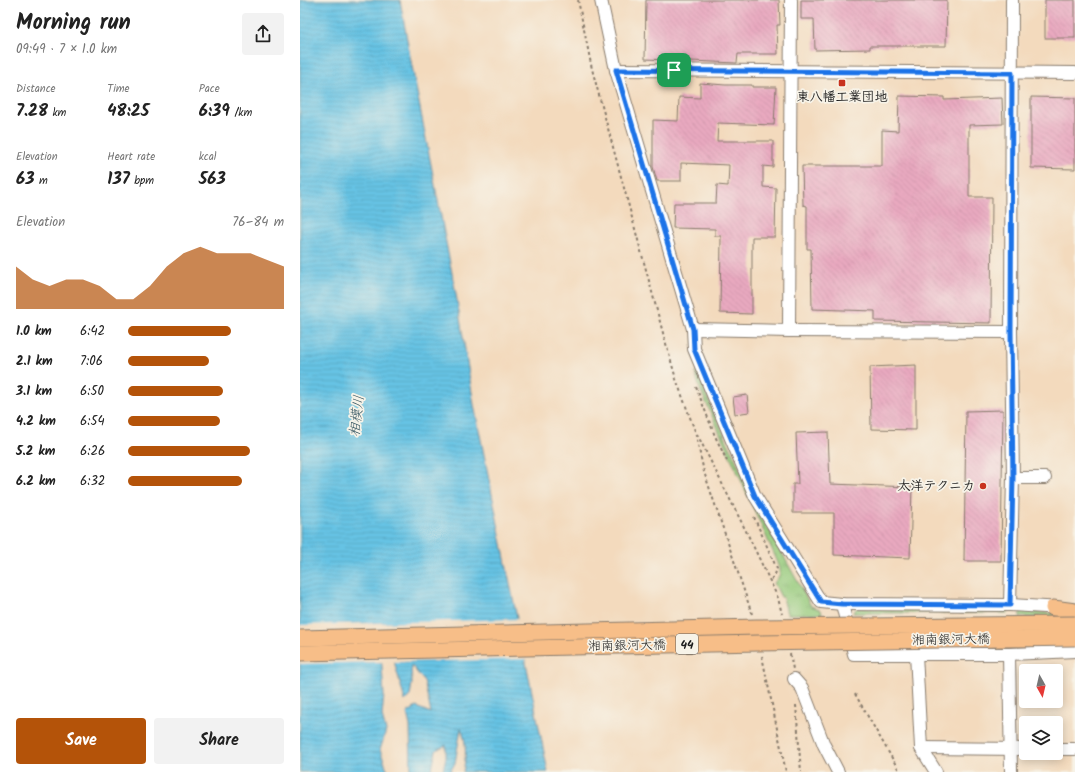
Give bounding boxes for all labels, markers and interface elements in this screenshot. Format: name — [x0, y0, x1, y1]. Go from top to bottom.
text: Morning run — [16, 6, 131, 41]
button: share — [242, 13, 284, 55]
text: 09:49 · 7 × 1.0 km — [16, 39, 117, 60]
pin — [657, 53, 691, 87]
icon: arrive — [663, 59, 685, 81]
marker: 東八幡工業団地 — [837, 78, 847, 88]
text: Distance — [16, 80, 56, 98]
text: Time — [107, 80, 130, 98]
text: Pace — [199, 80, 220, 98]
place label: 東八幡工業団地 — [796, 87, 888, 108]
text: 7.28 — [16, 98, 48, 125]
text: 48:25 — [107, 98, 149, 125]
text: 6:39 — [199, 98, 230, 125]
text: km — [48, 104, 66, 122]
text: /km — [230, 104, 252, 122]
text: Elevation — [16, 148, 58, 166]
text: Heart rate — [107, 148, 155, 166]
text: kcal — [199, 148, 217, 166]
text: 63 — [16, 166, 35, 193]
text: 137 — [107, 166, 130, 193]
text: 563 — [199, 166, 226, 193]
text: m — [35, 172, 48, 190]
text: bpm — [130, 172, 154, 190]
text: Elevation — [16, 212, 65, 233]
text: 76–84 m — [232, 212, 284, 233]
text: 1.0 km — [16, 321, 52, 342]
text: 6:42 — [80, 321, 105, 342]
text: 2.1 km — [16, 351, 53, 372]
text: 7:06 — [80, 351, 103, 372]
text: 3.1 km — [16, 381, 52, 402]
text: 6:50 — [80, 381, 104, 402]
water label: 相模川 — [344, 394, 370, 438]
text: 4.2 km — [16, 411, 56, 432]
text: 6:54 — [80, 411, 105, 432]
text: 5.2 km — [16, 441, 55, 462]
text: 6:26 — [80, 441, 105, 462]
text: 6.2 km — [16, 471, 56, 492]
text: 6:32 — [80, 471, 105, 492]
place label: 太洋テクニカ — [898, 476, 975, 497]
marker: 太洋テクニカ — [978, 481, 988, 491]
street label: 湘南銀河大橋 — [912, 629, 990, 651]
road number: 44 — [676, 634, 698, 654]
street label: 湘南銀河大橋 — [588, 635, 666, 657]
north arrow — [1019, 664, 1063, 708]
map controls — [1019, 664, 1063, 760]
button: layers — [1019, 716, 1063, 760]
button: Save — [16, 718, 146, 764]
button: Share — [154, 718, 284, 764]

